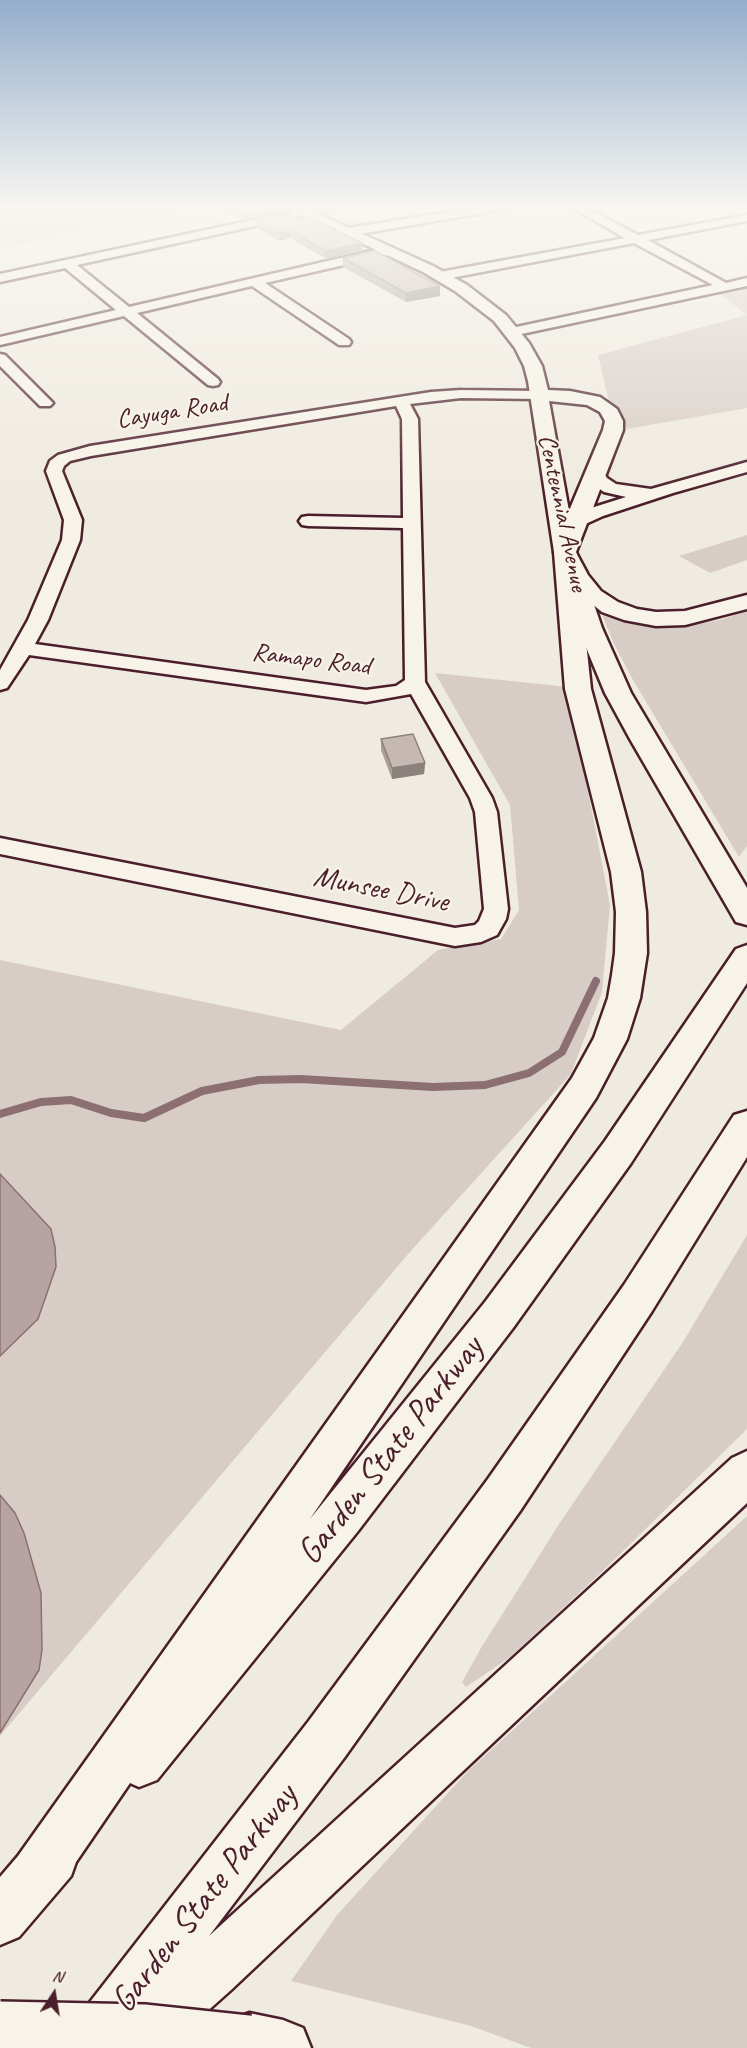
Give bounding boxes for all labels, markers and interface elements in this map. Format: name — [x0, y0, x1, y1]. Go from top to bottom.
street label: Cayuga Road — [115, 388, 229, 436]
street label: Centennial Avenue — [530, 432, 594, 594]
street label: Ramapo Road — [250, 637, 372, 683]
street label: Munsee Drive — [310, 859, 452, 921]
street label: Garden State Parkway — [289, 1328, 493, 1574]
street label: Garden State Parkway — [103, 1776, 307, 2022]
north arrow — [24, 1964, 84, 2024]
text: N — [51, 1966, 65, 1987]

